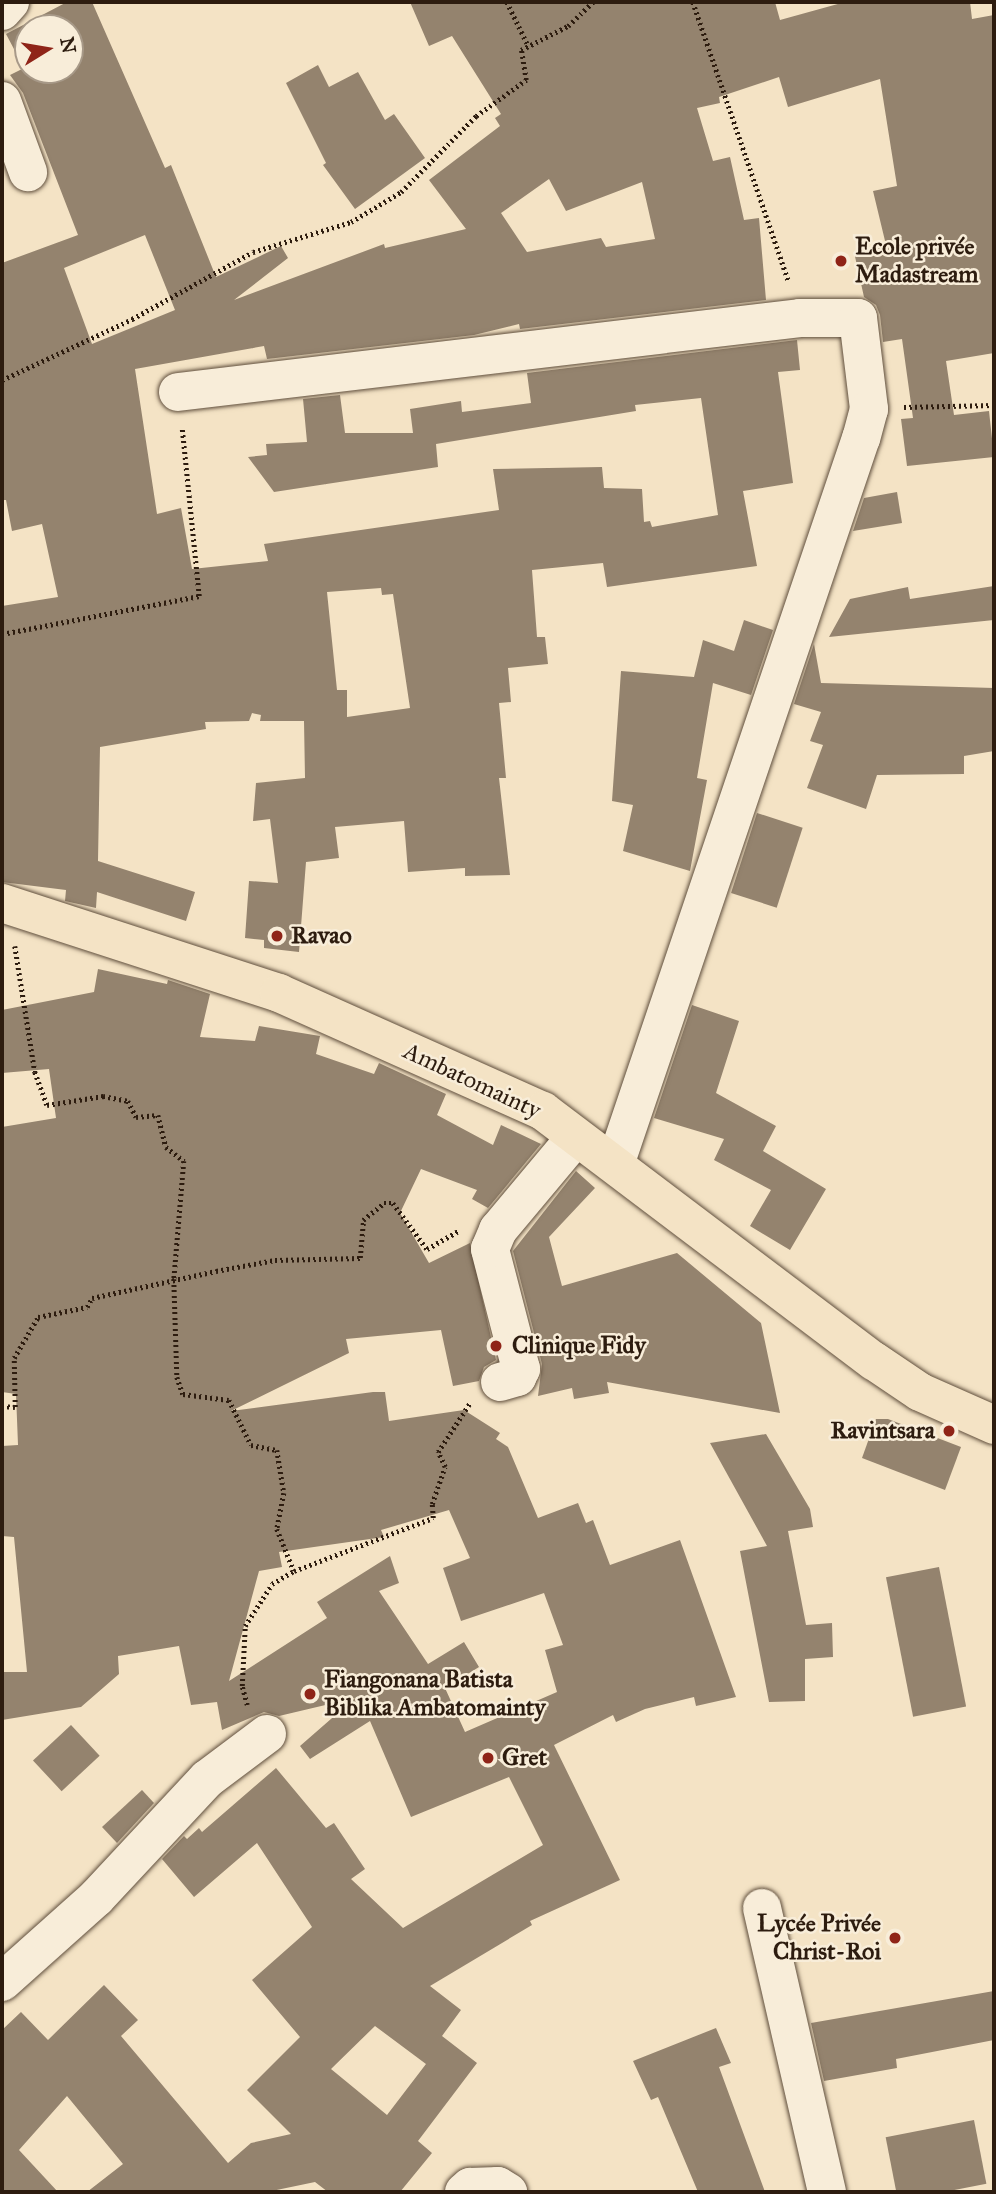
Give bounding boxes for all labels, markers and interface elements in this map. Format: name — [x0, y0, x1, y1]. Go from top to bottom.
north arrow — [14, 14, 84, 84]
text: N — [55, 35, 81, 55]
place label: Ecole privée Madastream — [855, 233, 978, 289]
marker: Ecole privée Madastream — [833, 253, 849, 269]
place label: Ravao — [291, 922, 352, 950]
marker: Ravao — [269, 928, 285, 944]
street label: Ambatomainty — [399, 1037, 545, 1125]
place label: Clinique Fidy — [512, 1332, 646, 1360]
marker: Clinique Fidy — [486, 1336, 506, 1356]
place label: Ravintsara — [831, 1417, 935, 1445]
marker: Ravintsara — [941, 1423, 957, 1439]
place label: Fiangonana Batista Biblika Ambatomainty — [324, 1666, 546, 1722]
marker: Fiangonana Batista Biblika Ambatomainty — [302, 1686, 318, 1702]
place label: Gret — [502, 1744, 547, 1772]
marker: Gret — [480, 1750, 496, 1766]
place label: Lycée Privée Christ-Roi — [757, 1910, 881, 1966]
marker: Lycée Privée Christ-Roi — [887, 1930, 903, 1946]

